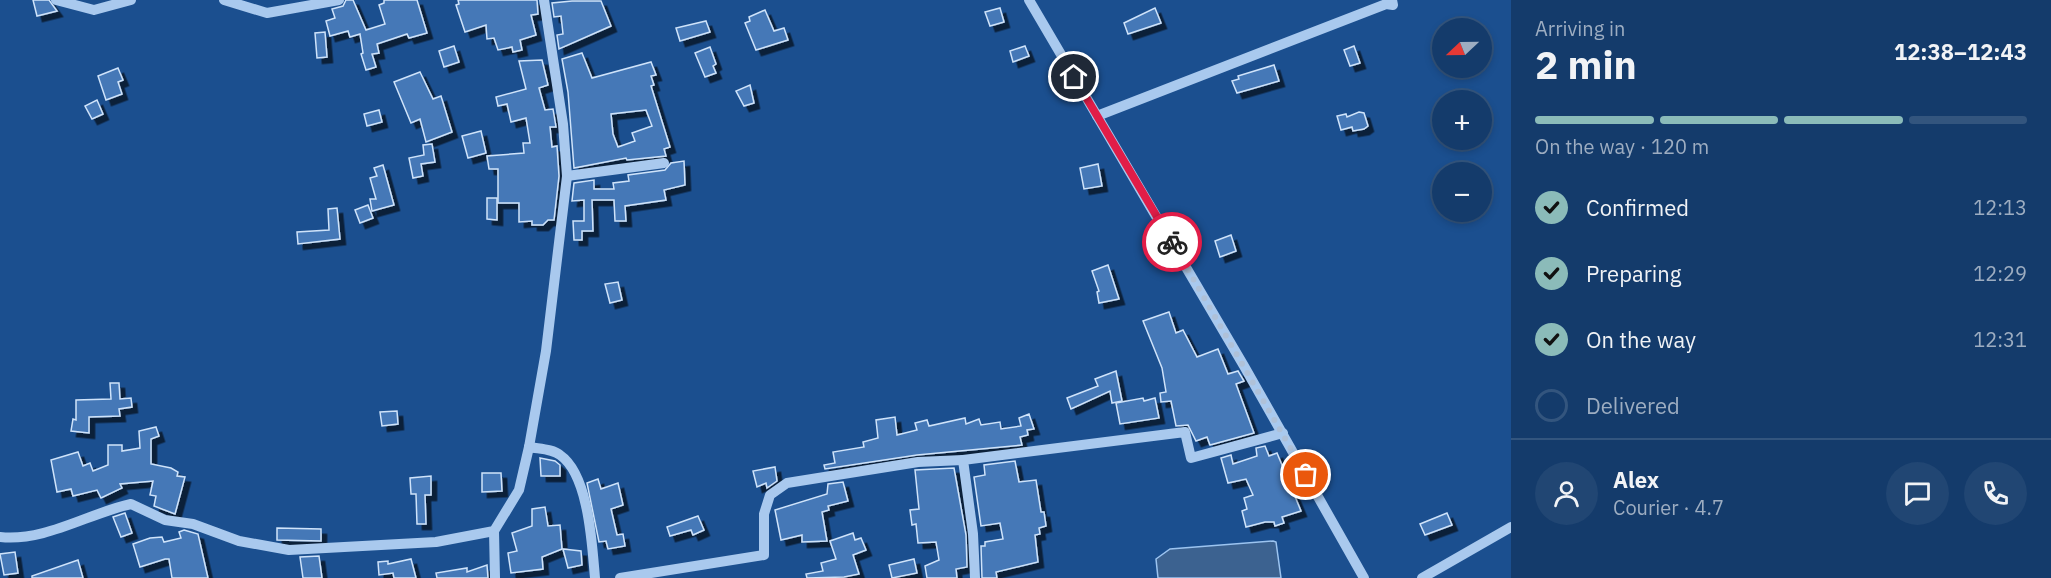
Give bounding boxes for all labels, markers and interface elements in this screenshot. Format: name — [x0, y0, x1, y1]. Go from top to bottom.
text: Arriving in — [1535, 15, 1625, 42]
north arrow — [1432, 18, 1492, 78]
map controls — [1432, 18, 1492, 222]
text: 12:38–12:43 — [1894, 37, 2027, 66]
text: 2 min — [1535, 39, 1637, 90]
pin — [1048, 51, 1099, 102]
icon: home — [1057, 60, 1090, 93]
button: + — [1432, 90, 1492, 150]
text: On the way · 120 m — [1535, 133, 1709, 160]
button: − — [1432, 162, 1492, 222]
icon: check — [1535, 191, 1568, 224]
text: Confirmed — [1586, 193, 1689, 222]
text: 12:13 — [1973, 194, 2027, 221]
courier — [1142, 212, 1202, 272]
icon: bike — [1156, 226, 1189, 259]
icon: check — [1535, 257, 1568, 290]
text: Preparing — [1586, 259, 1681, 288]
text: 12:29 — [1973, 260, 2027, 287]
icon: check — [1535, 323, 1568, 356]
text: On the way — [1586, 325, 1696, 354]
text: 12:31 — [1973, 326, 2027, 353]
text: Delivered — [1586, 391, 1680, 420]
pin — [1280, 449, 1331, 500]
icon: bag — [1289, 458, 1322, 491]
button: person — [1535, 462, 1598, 525]
button: chat — [1886, 462, 1949, 525]
button: phone — [1964, 462, 2027, 525]
text: Alex — [1613, 465, 1659, 494]
text: Courier · 4.7 — [1613, 494, 1724, 521]

